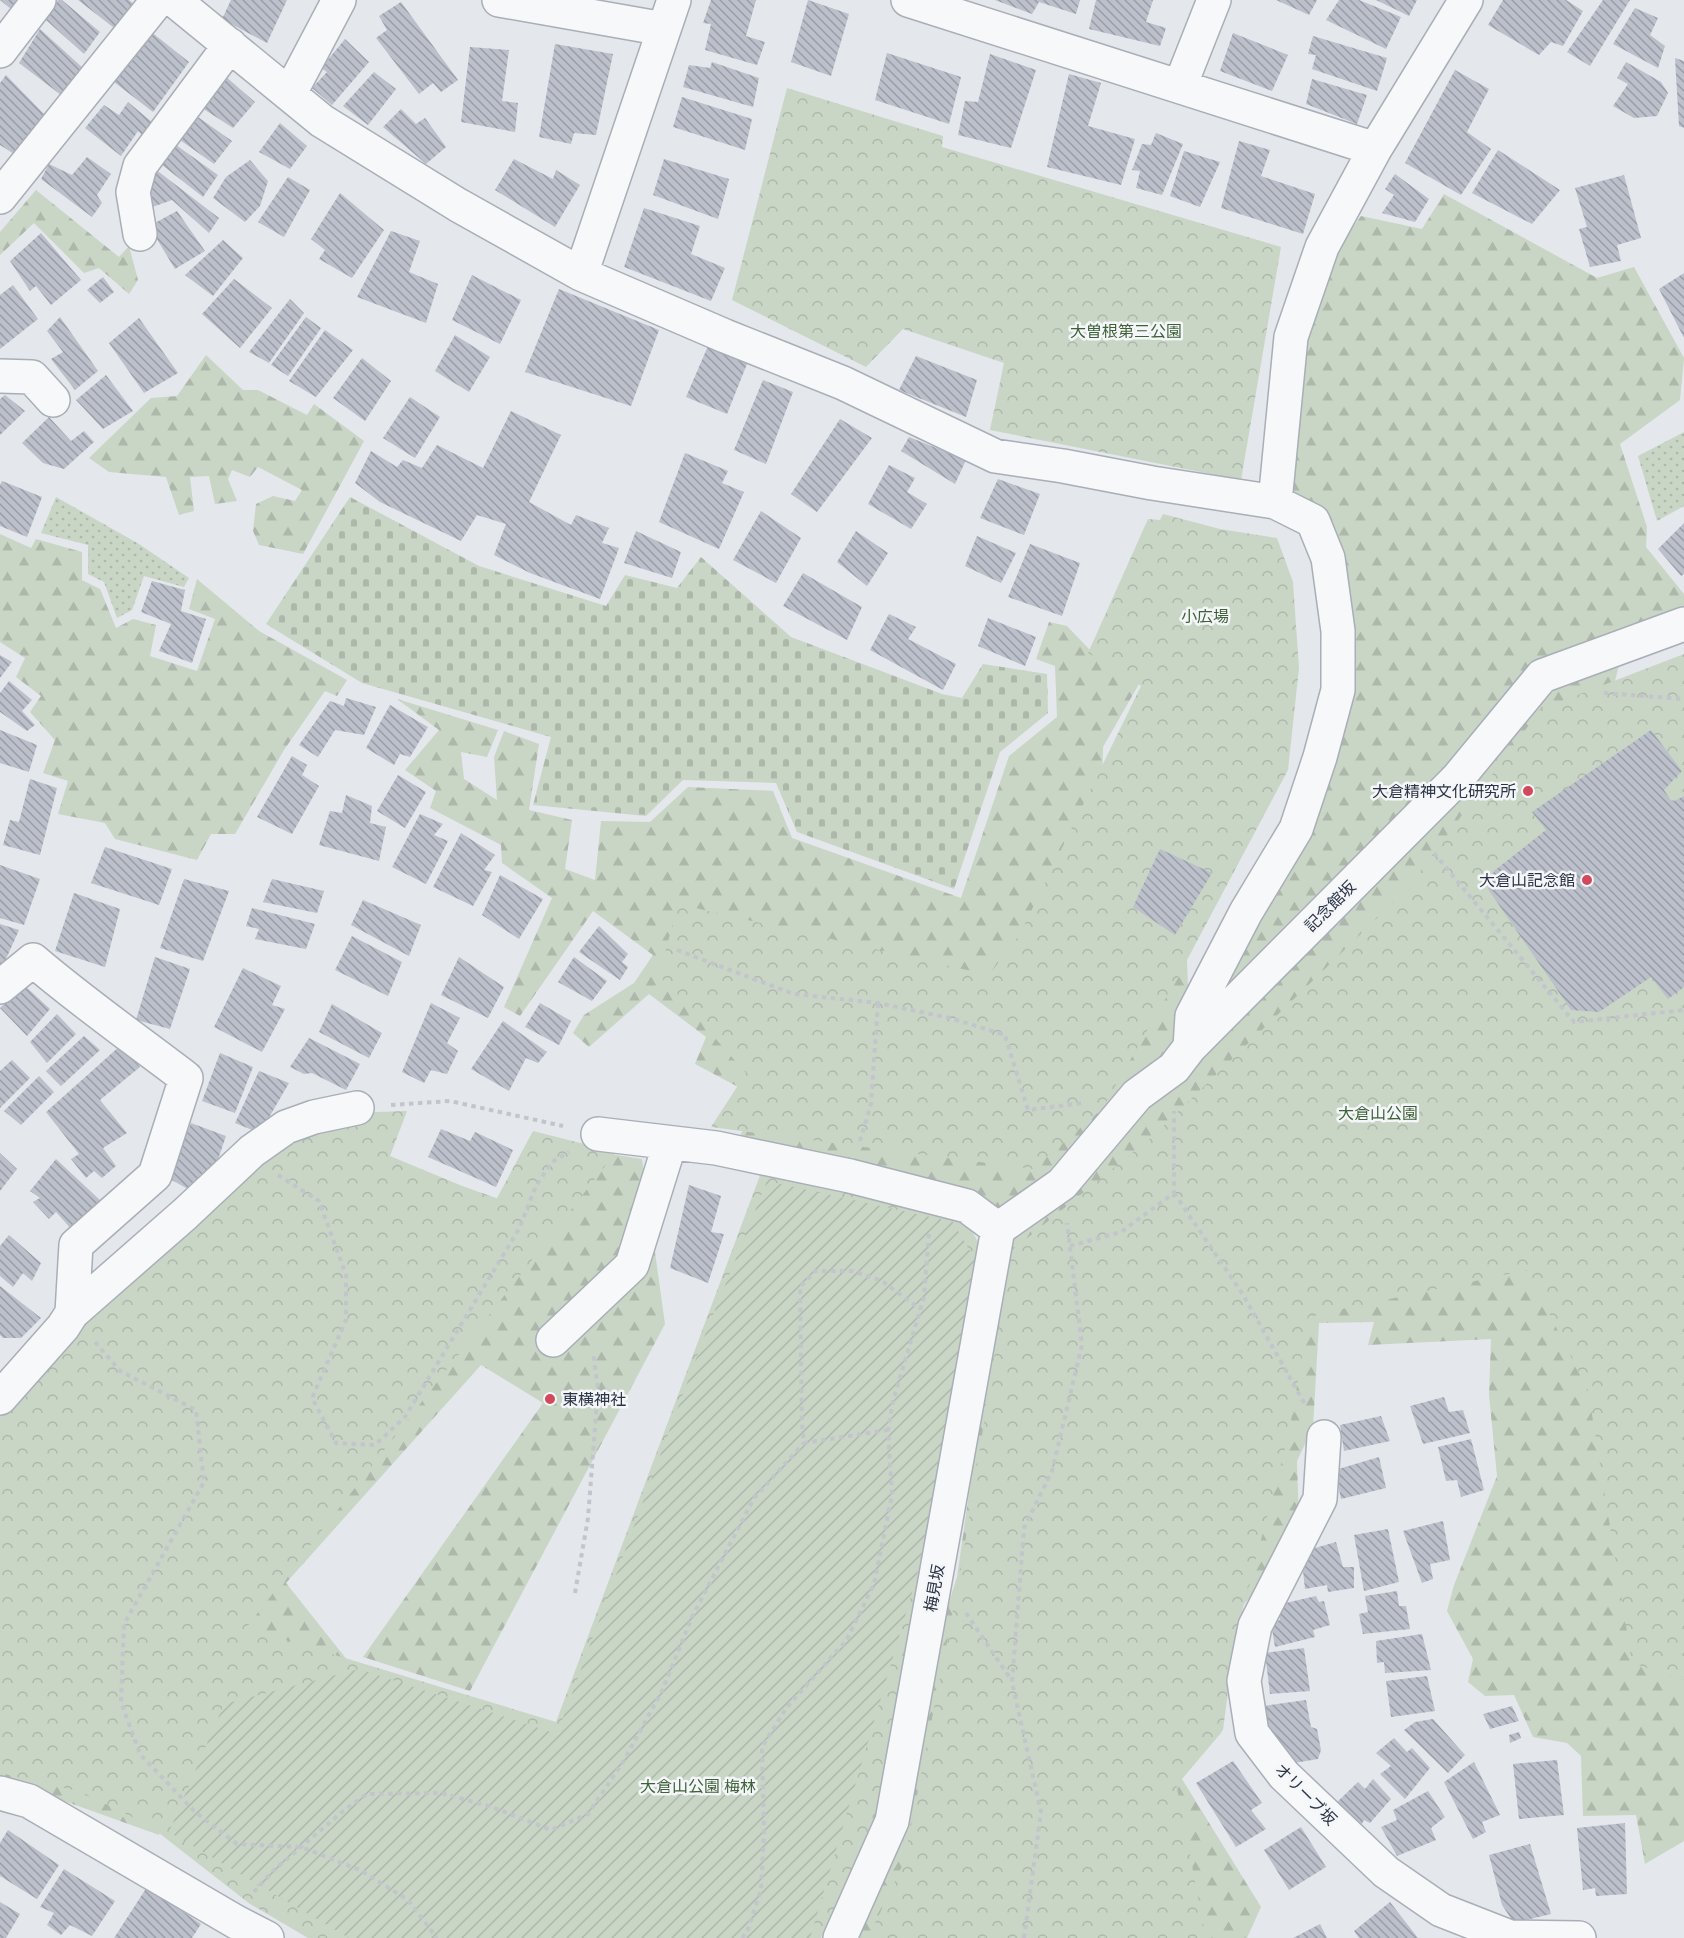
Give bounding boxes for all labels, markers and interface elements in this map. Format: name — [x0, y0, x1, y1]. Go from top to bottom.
park label: 大曽根第三公園 — [1070, 320, 1182, 342]
park label: 小広場 — [1181, 605, 1229, 627]
place label: 大倉精神文化研究所 — [1372, 780, 1516, 802]
marker: 大倉精神文化研究所 — [1521, 784, 1535, 798]
place label: 大倉山記念館 — [1479, 869, 1575, 891]
marker: 大倉山記念館 — [1580, 873, 1594, 887]
street label: 記念館坂 — [1300, 876, 1360, 936]
park label: 大倉山公園 — [1338, 1102, 1418, 1124]
place label: 東横神社 — [562, 1388, 626, 1410]
marker: 東横神社 — [543, 1392, 557, 1406]
street label: 梅見坂 — [919, 1562, 949, 1614]
street label: オリーブ坂 — [1270, 1758, 1342, 1830]
park label: 大倉山公園 梅林 — [640, 1775, 756, 1797]

